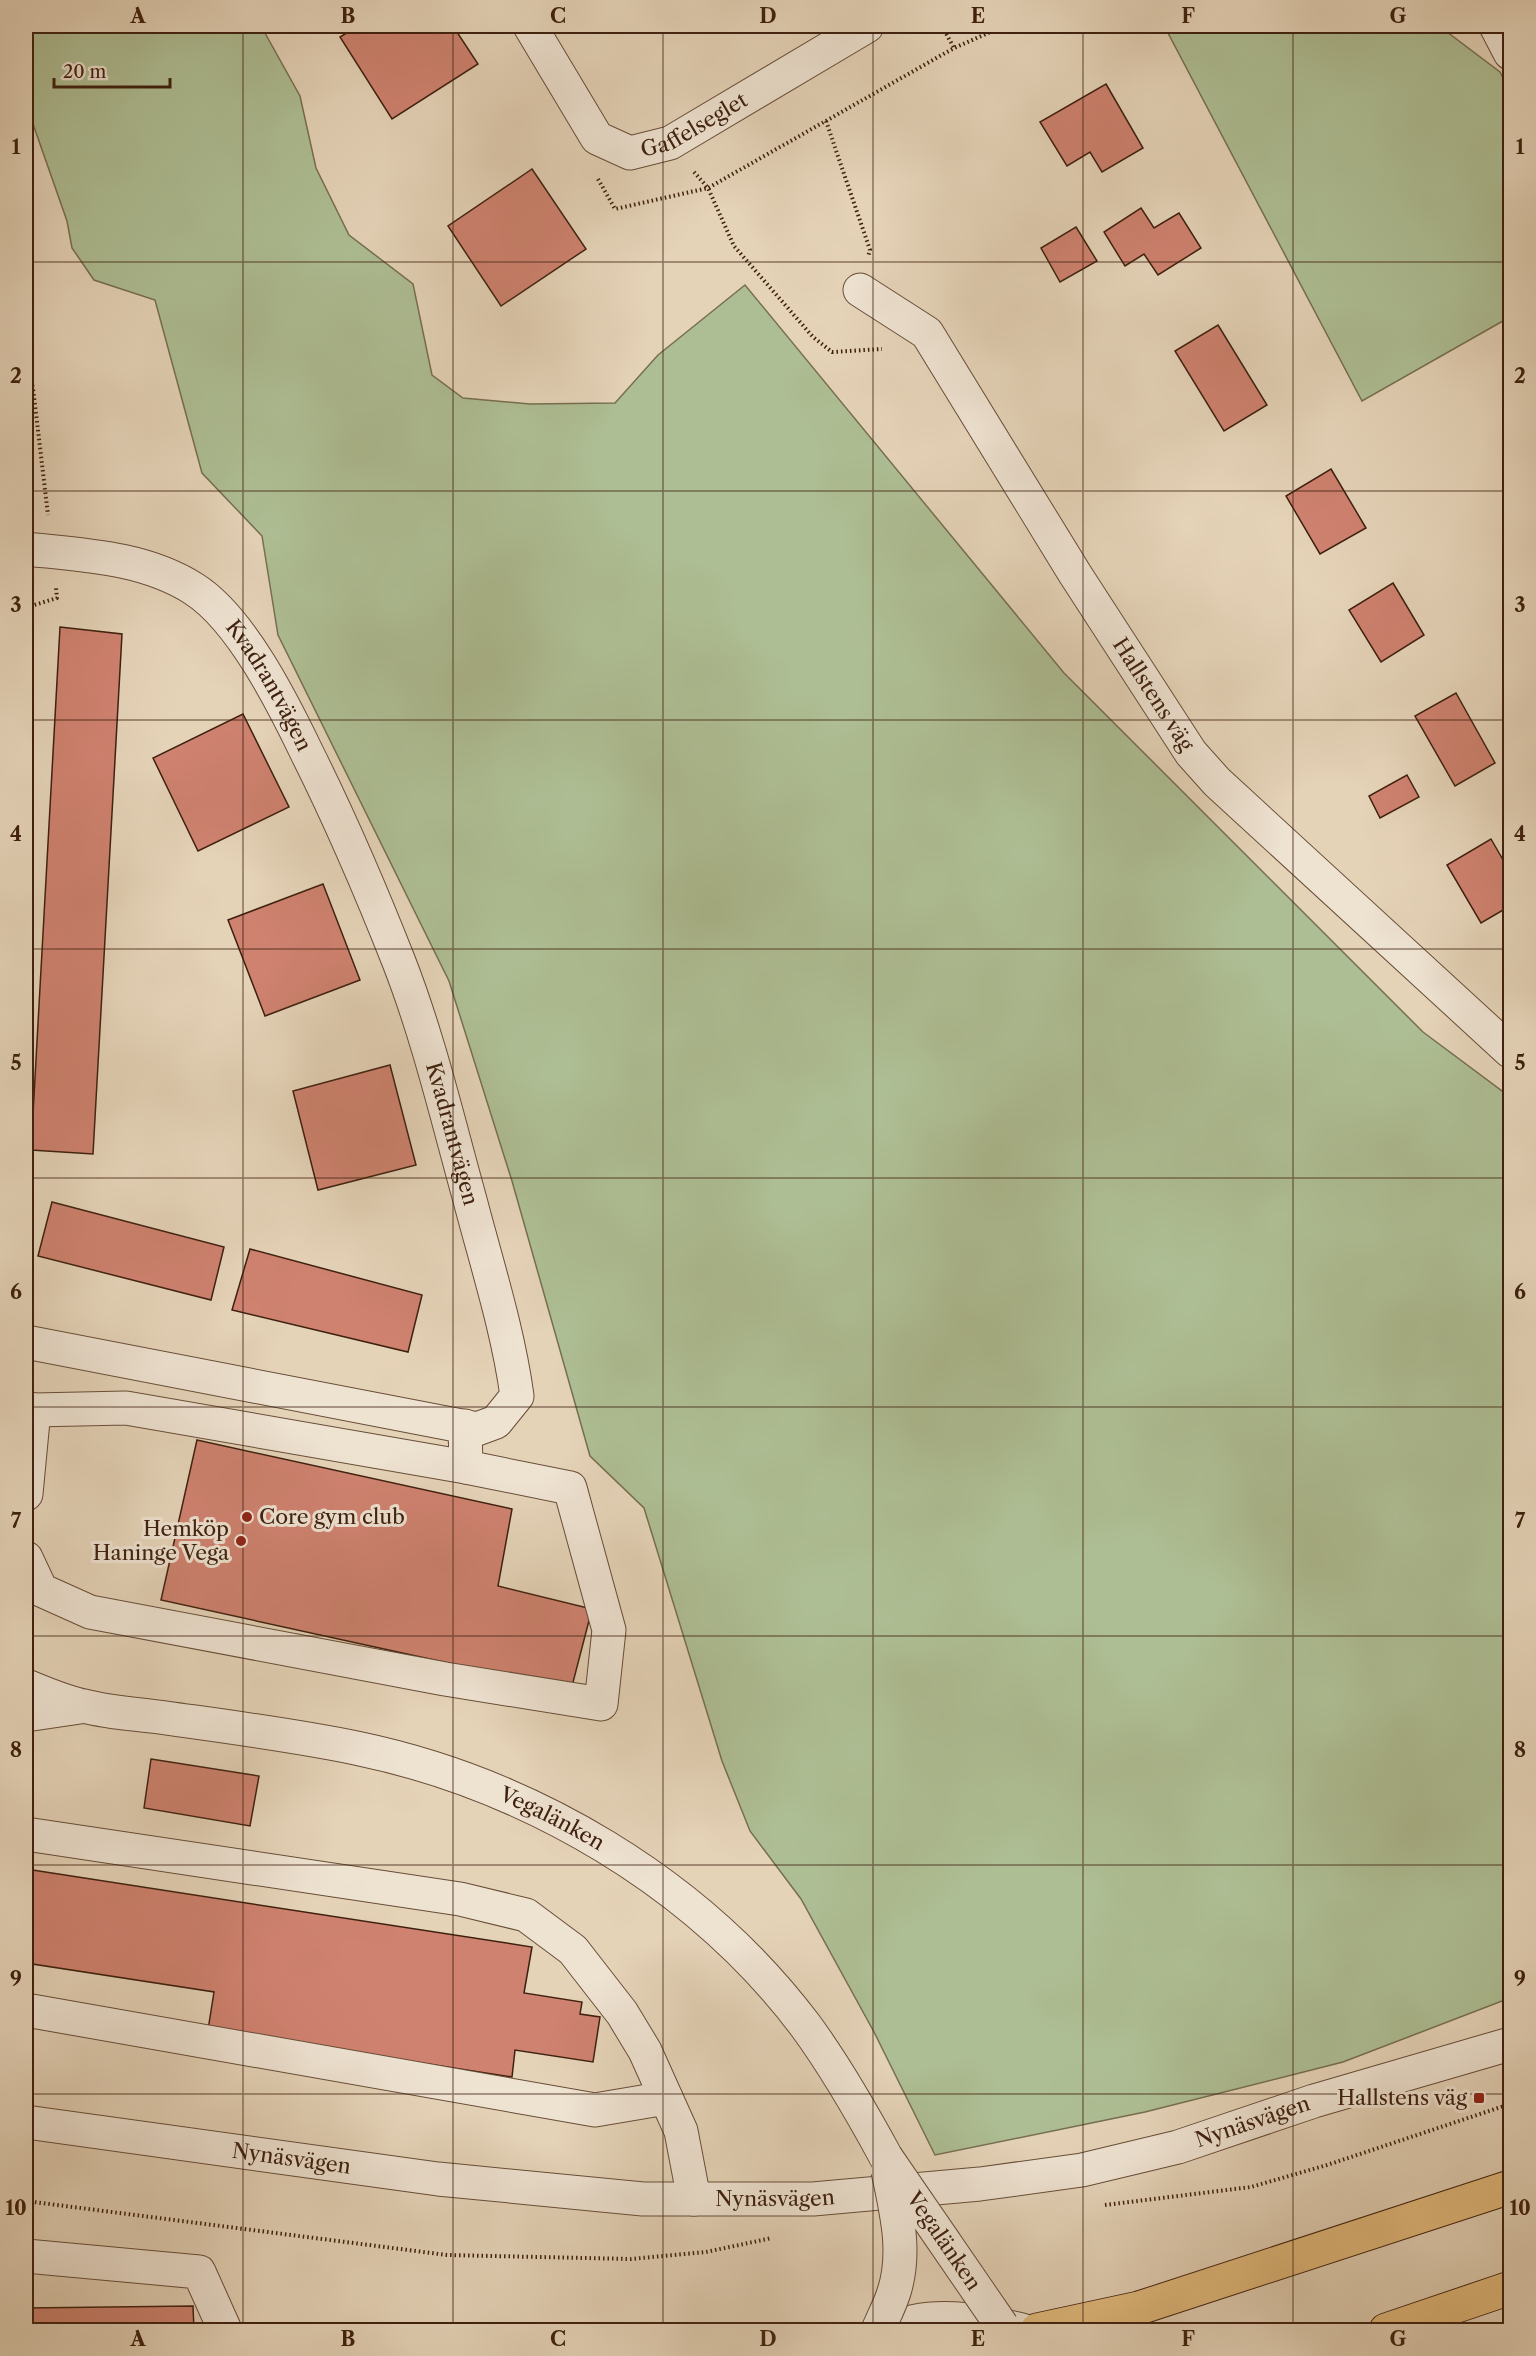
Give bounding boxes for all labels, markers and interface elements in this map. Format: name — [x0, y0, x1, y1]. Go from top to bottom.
text: A — [129, 4, 146, 28]
text: B — [341, 4, 356, 28]
text: C — [550, 4, 566, 28]
text: D — [759, 4, 777, 28]
text: E — [971, 4, 985, 28]
text: F — [1181, 4, 1195, 28]
text: G — [1390, 4, 1407, 28]
scale bar — [54, 51, 170, 89]
text: 20 m — [63, 61, 107, 83]
street label: Gaffelseglet — [638, 87, 752, 162]
text: 1 — [12, 135, 21, 159]
text: 1 — [1516, 135, 1525, 159]
text: 2 — [10, 364, 22, 388]
text: 2 — [1514, 364, 1526, 388]
text: 3 — [10, 593, 22, 617]
text: 3 — [1514, 593, 1526, 617]
street label: Kvadrantvägen — [221, 615, 317, 755]
street label: Hallstens väg — [1108, 633, 1200, 756]
text: 4 — [10, 822, 22, 846]
text: 4 — [1514, 822, 1526, 846]
text: 5 — [10, 1051, 22, 1075]
text: 5 — [1514, 1051, 1526, 1075]
street label: Kvadrantvägen — [421, 1059, 484, 1208]
text: 6 — [10, 1280, 22, 1304]
text: 6 — [1514, 1280, 1526, 1304]
place label: Core gym club — [259, 1504, 405, 1529]
text: 7 — [11, 1509, 22, 1533]
text: 7 — [1515, 1509, 1526, 1533]
marker: Core gym club — [240, 1510, 254, 1524]
place label: Hemköp Haninge Vega — [93, 1516, 230, 1565]
marker: Hemköp Haninge Vega — [234, 1534, 248, 1548]
text: 8 — [10, 1738, 22, 1762]
text: 8 — [1514, 1738, 1526, 1762]
street label: Vegalänken — [495, 1781, 609, 1855]
text: 9 — [10, 1967, 22, 1991]
text: 9 — [1514, 1967, 1526, 1991]
place label: Hallstens väg — [1337, 2085, 1468, 2110]
street label: Nynäsvägen — [1192, 2090, 1313, 2152]
marker: Hallstens väg — [1472, 2091, 1486, 2105]
street label: Nynäsvägen — [231, 2138, 352, 2179]
street label: Nynäsvägen — [715, 2184, 836, 2211]
street label: Vegalänken — [901, 2186, 987, 2295]
text: 10 — [5, 2196, 27, 2220]
text: 10 — [1509, 2196, 1531, 2220]
text: A — [129, 2327, 146, 2351]
text: B — [341, 2327, 356, 2351]
text: C — [550, 2327, 566, 2351]
text: D — [759, 2327, 777, 2351]
text: E — [971, 2327, 985, 2351]
text: F — [1181, 2327, 1195, 2351]
text: G — [1390, 2327, 1407, 2351]

